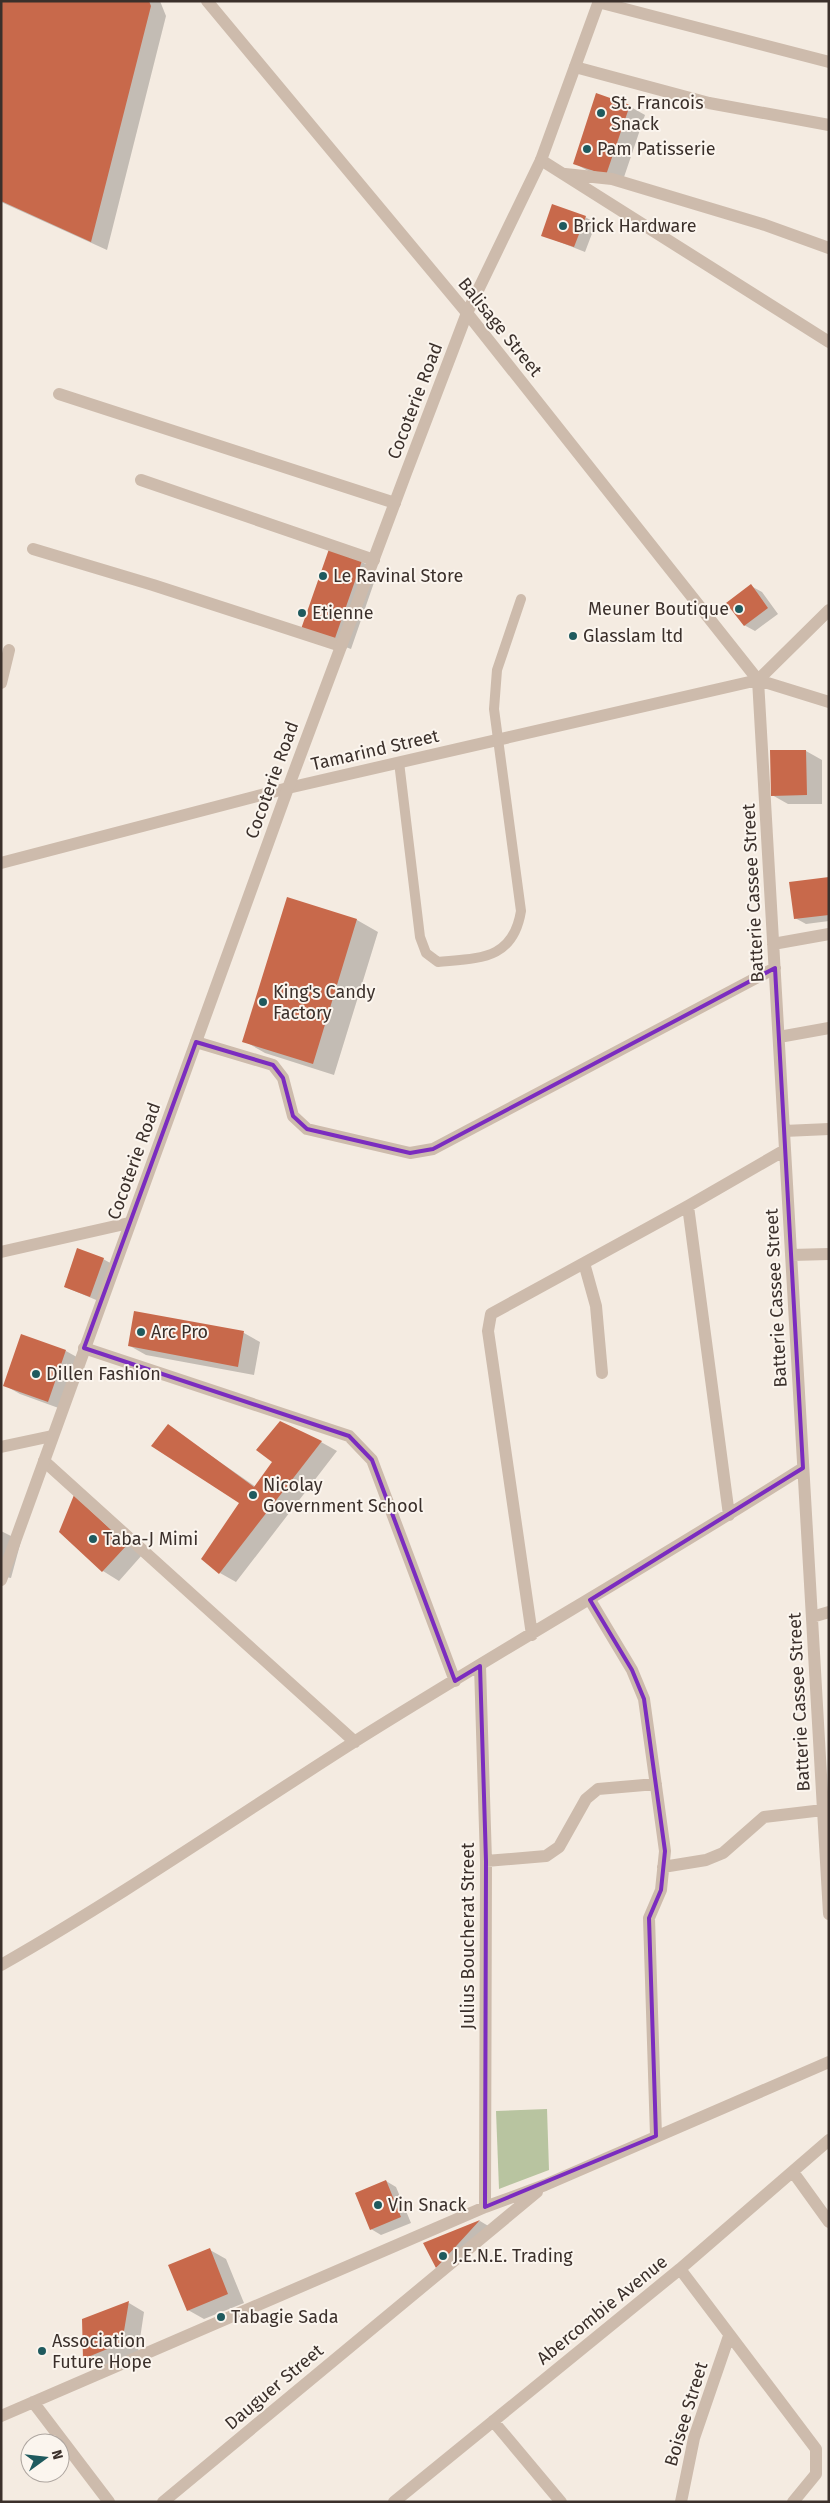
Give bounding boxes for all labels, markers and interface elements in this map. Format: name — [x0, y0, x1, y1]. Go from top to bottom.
place label: St. Francois Snack — [611, 92, 704, 135]
marker: St. Francois Snack — [595, 107, 607, 119]
place label: Pam Patisserie — [597, 138, 716, 160]
marker: Pam Patisserie — [581, 143, 593, 155]
place label: Brick Hardware — [573, 215, 696, 237]
marker: Brick Hardware — [557, 220, 569, 232]
street label: Balisage Street — [453, 273, 547, 381]
street label: Cocoterie Road — [383, 340, 447, 462]
place label: Le Ravinal Store — [333, 565, 463, 587]
marker: Le Ravinal Store — [317, 570, 329, 582]
place label: Meuner Boutique — [588, 598, 729, 620]
place label: Etienne — [312, 602, 374, 624]
marker: Meuner Boutique — [733, 603, 745, 615]
marker: Etienne — [296, 607, 308, 619]
place label: Glasslam ltd — [583, 625, 683, 647]
marker: Glasslam ltd — [567, 630, 579, 642]
street label: Cocoterie Road — [241, 718, 303, 842]
street label: Tamarind Street — [309, 725, 441, 775]
street label: Batterie Cassee Street — [737, 802, 769, 983]
place label: King's Candy Factory — [273, 981, 376, 1024]
marker: King's Candy Factory — [257, 996, 269, 1008]
street label: Cocoterie Road — [103, 1099, 165, 1223]
street label: Batterie Cassee Street — [760, 1207, 792, 1388]
place label: Arc Pro — [151, 1321, 208, 1343]
marker: Arc Pro — [135, 1326, 147, 1338]
place label: Dillen Fashion — [46, 1363, 161, 1385]
marker: Dillen Fashion — [30, 1368, 42, 1380]
place label: Nicolay Government School — [263, 1474, 423, 1517]
marker: Nicolay Government School — [247, 1489, 259, 1501]
place label: Taba-J Mimi — [103, 1528, 198, 1550]
marker: Taba-J Mimi — [87, 1533, 99, 1545]
street label: Batterie Cassee Street — [783, 1611, 815, 1792]
street label: Julius Boucherat Street — [457, 1842, 479, 2030]
place label: Vin Snack — [388, 2194, 467, 2216]
marker: Vin Snack — [372, 2199, 384, 2211]
place label: J.E.N.E. Trading — [453, 2245, 573, 2267]
marker: J.E.N.E. Trading — [437, 2250, 449, 2262]
street label: Abercombie Avenue — [532, 2251, 672, 2369]
place label: Tabagie Sada — [231, 2306, 339, 2328]
marker: Tabagie Sada — [215, 2311, 227, 2323]
place label: Association Future Hope — [52, 2330, 152, 2373]
street label: Dauguer Street — [220, 2339, 328, 2435]
marker: Association Future Hope — [36, 2345, 48, 2357]
street label: Boisee Street — [660, 2359, 712, 2469]
north arrow — [20, 2433, 70, 2483]
text: N — [48, 2448, 66, 2461]

